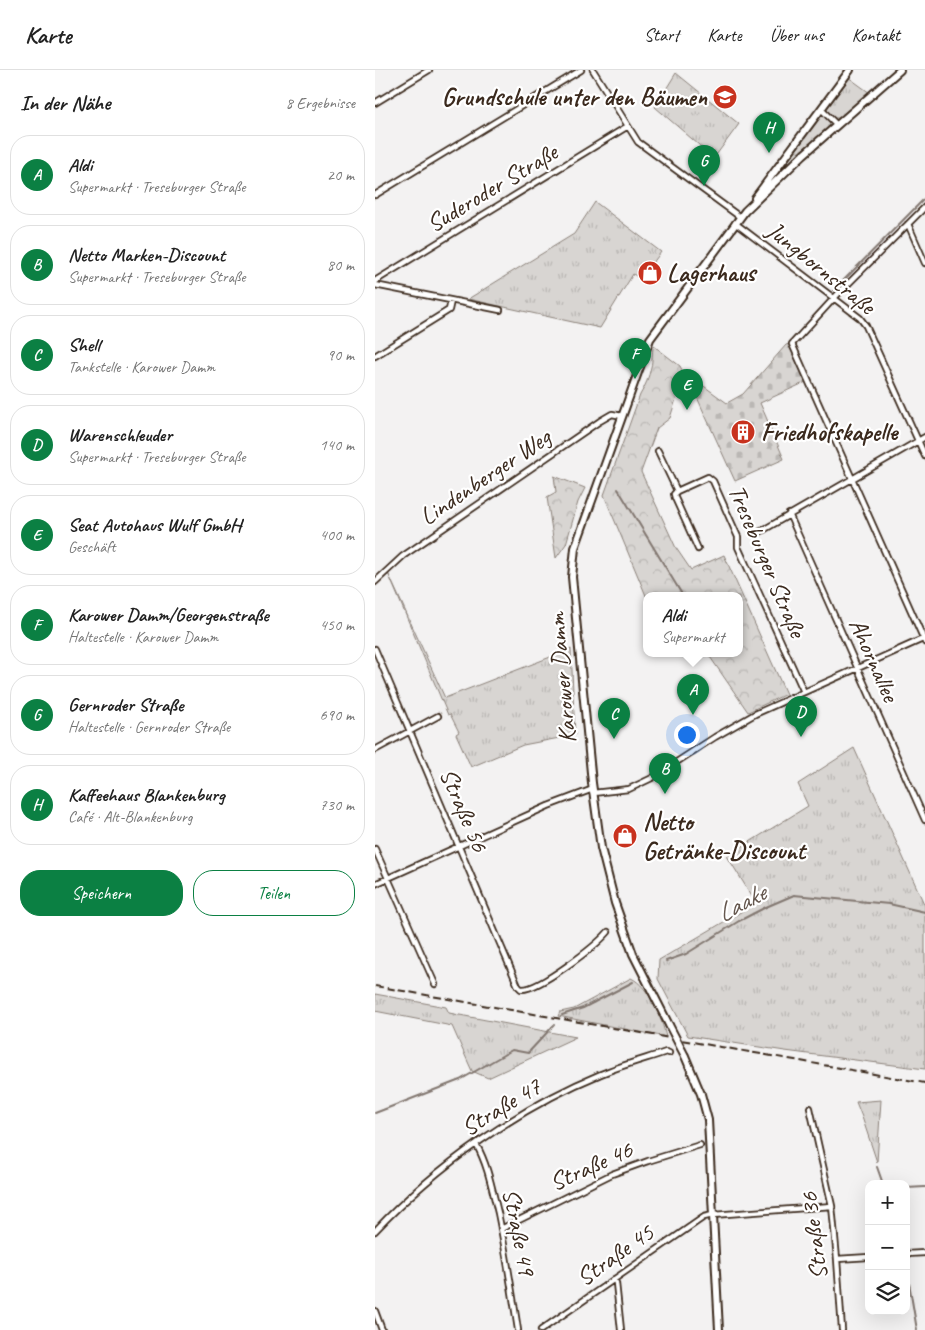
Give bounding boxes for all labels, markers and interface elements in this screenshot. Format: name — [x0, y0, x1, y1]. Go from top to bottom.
text: Karte — [25, 20, 72, 50]
text: Start — [644, 24, 679, 46]
text: Karte — [707, 24, 742, 46]
text: Über uns — [770, 24, 824, 46]
text: Kontakt — [852, 24, 900, 46]
place label: Grundschule unter den Bäumen — [442, 81, 708, 113]
school or university icon: Grundschule unter den Bäumen — [712, 84, 738, 110]
text: In der Nähe — [20, 90, 110, 116]
text: 8 Ergebnisse — [286, 93, 355, 113]
pin: H — [753, 112, 785, 153]
street label: Suderoder Straße — [421, 135, 565, 240]
pin: G — [688, 145, 720, 186]
text: Aldi — [68, 153, 92, 177]
text: A — [33, 165, 41, 185]
text: 20 m — [327, 165, 354, 185]
text: Supermarkt · Treseburger Straße — [68, 177, 246, 197]
street label: Jungbornstraße — [759, 214, 883, 323]
text: Netto Marken-Discount — [68, 243, 225, 267]
text: B — [33, 255, 41, 275]
text: 80 m — [327, 255, 354, 275]
place label: Lagerhaus — [667, 257, 758, 289]
shop icon: Lagerhaus — [637, 260, 663, 286]
text: Supermarkt · Treseburger Straße — [68, 267, 246, 287]
text: Shell — [68, 333, 100, 357]
pin: F — [619, 338, 651, 379]
text: C — [33, 345, 41, 365]
text: 90 m — [327, 345, 354, 365]
text: Tankstelle · Karower Damm — [68, 357, 215, 377]
pin: E — [671, 369, 703, 410]
place label: Friedhofskapelle — [761, 416, 899, 448]
building icon: Friedhofskapelle — [730, 419, 756, 445]
street label: Lindenberger Weg — [413, 420, 558, 533]
text: Warenschleuder — [68, 423, 172, 447]
text: D — [32, 435, 42, 455]
text: 140 m — [320, 435, 354, 455]
text: Supermarkt · Treseburger Straße — [68, 447, 246, 467]
street label: Treseburger Straße — [721, 480, 814, 644]
text: Seat Autohaus Wulf GmbH — [68, 513, 241, 537]
text: E — [33, 525, 41, 545]
text: 400 m — [320, 525, 354, 545]
text: Geschäft — [68, 537, 116, 557]
popup — [643, 592, 743, 657]
text: Karower Damm/Georgenstraße — [68, 603, 269, 627]
text: Aldi — [662, 603, 686, 627]
street label: Karower Damm — [540, 610, 584, 745]
street label: Ahornallee — [841, 613, 907, 708]
text: F — [33, 615, 41, 635]
text: 450 m — [320, 615, 354, 635]
text: Haltestelle · Karower Damm — [68, 627, 218, 647]
text: Supermarkt — [662, 627, 724, 647]
pin: A — [677, 674, 709, 715]
text: Gernroder Straße — [68, 693, 183, 717]
pin: D — [785, 696, 817, 737]
pin: C — [598, 698, 630, 739]
text: G — [33, 705, 41, 725]
text: 690 m — [320, 705, 354, 725]
text: Haltestelle · Gernroder Straße — [68, 717, 230, 737]
your location — [674, 722, 700, 748]
pin: B — [649, 753, 681, 794]
street label: Straße 56 — [432, 763, 496, 857]
text: Kaffeehaus Blankenburg — [68, 783, 225, 807]
text: H — [32, 795, 42, 815]
text: 730 m — [320, 795, 354, 815]
place label: Netto Getränke-Discount — [643, 806, 808, 867]
text: Café · Alt-Blankenburg — [68, 807, 192, 827]
shop icon: Netto Getränke-Discount — [612, 823, 638, 849]
button: Speichern — [20, 870, 183, 916]
button: Teilen — [193, 870, 355, 916]
water label: Laake — [711, 875, 774, 929]
street label: Straße 47 — [455, 1070, 548, 1143]
street label: Straße 46 — [545, 1133, 638, 1198]
map controls — [865, 1180, 910, 1315]
button: + — [865, 1180, 910, 1225]
street label: Straße 49 — [495, 1186, 543, 1280]
street label: Straße 36 — [793, 1190, 835, 1281]
street label: Straße 45 — [570, 1216, 661, 1293]
button: − — [865, 1225, 910, 1270]
button: layers — [865, 1270, 910, 1315]

